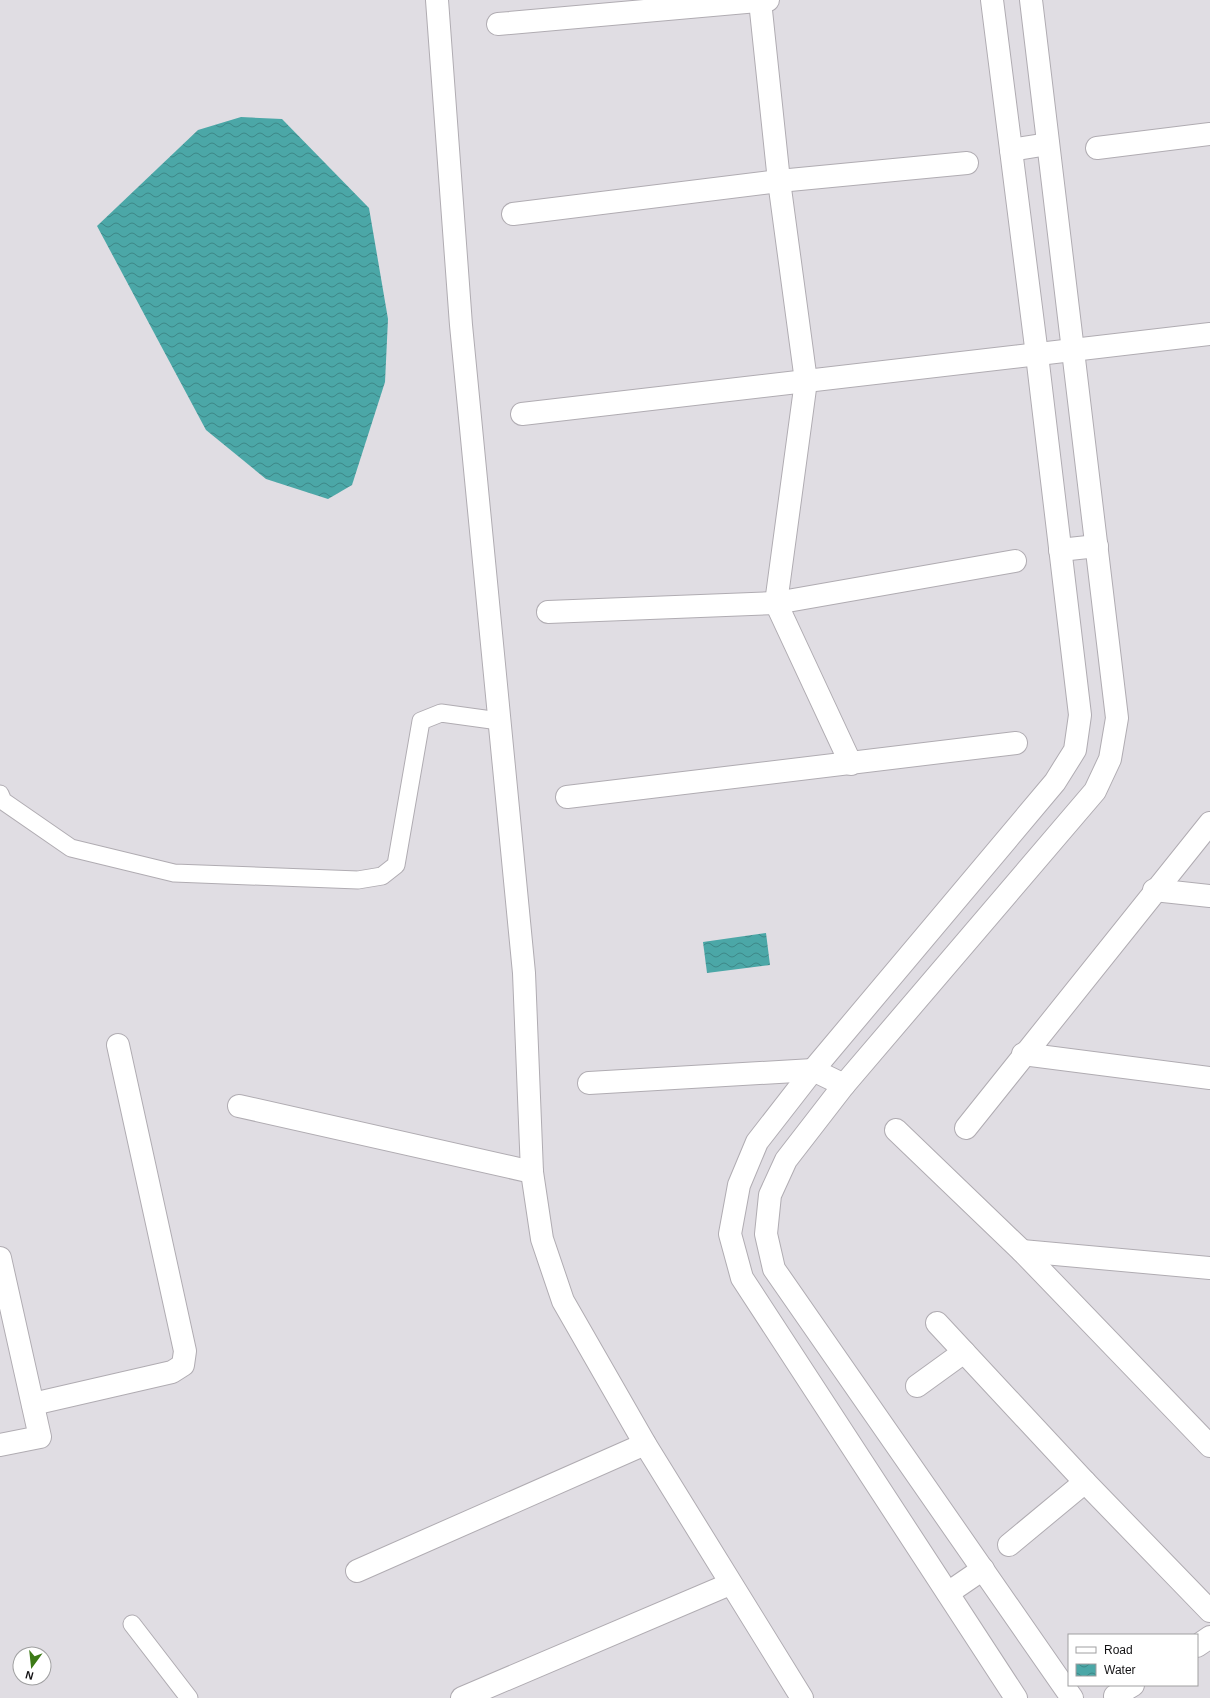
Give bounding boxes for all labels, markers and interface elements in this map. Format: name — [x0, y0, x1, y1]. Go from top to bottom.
legend — [1068, 1634, 1198, 1686]
text: Road — [1104, 1643, 1133, 1657]
north arrow — [12, 1646, 52, 1686]
text: Water — [1104, 1663, 1136, 1677]
text: N — [24, 1669, 35, 1682]

